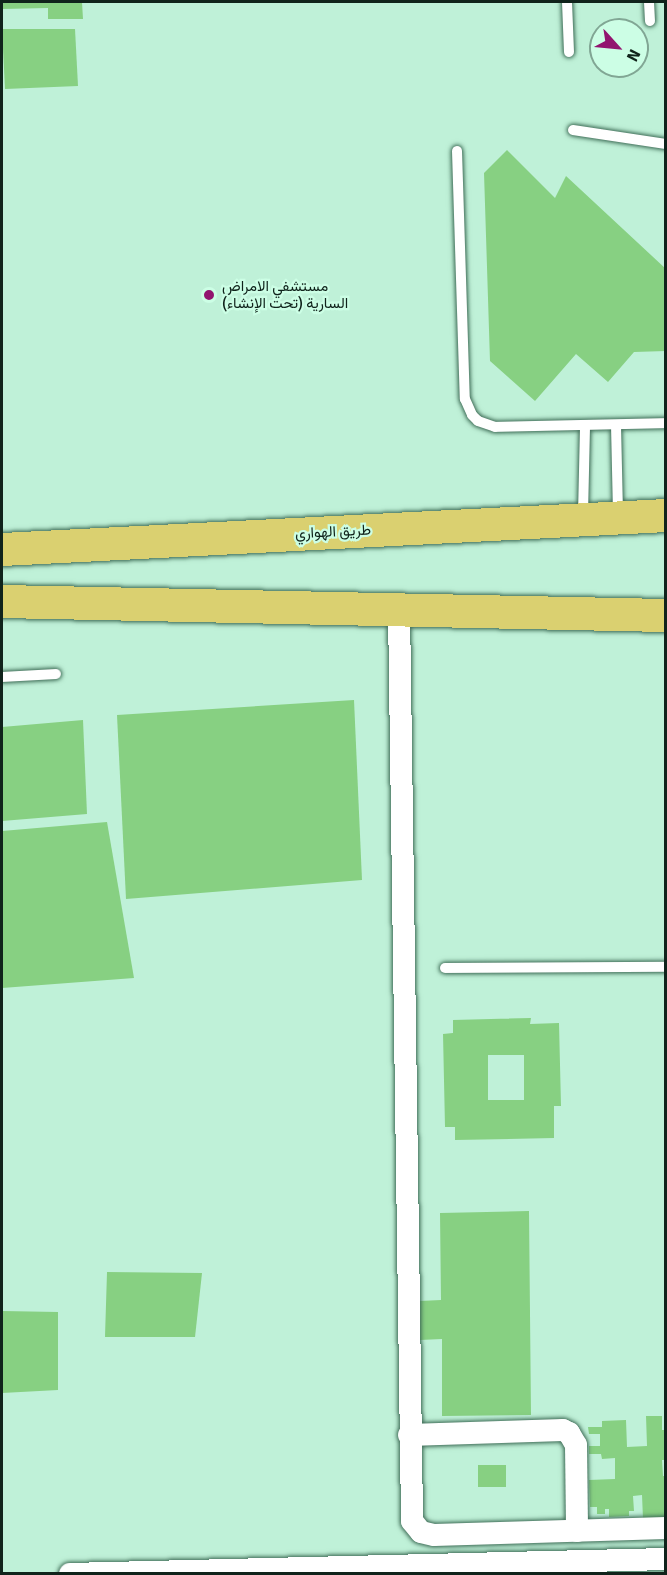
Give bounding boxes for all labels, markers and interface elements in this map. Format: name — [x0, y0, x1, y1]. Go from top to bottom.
north arrow — [589, 18, 649, 78]
text: N — [622, 46, 645, 65]
place label: مستشفي الامراض السارية (تحت الإنشاء) — [222, 277, 348, 312]
marker: مستشفي الامراض السارية (تحت الإنشاء) — [200, 286, 218, 304]
street label: طريق الهواري — [294, 521, 372, 543]

